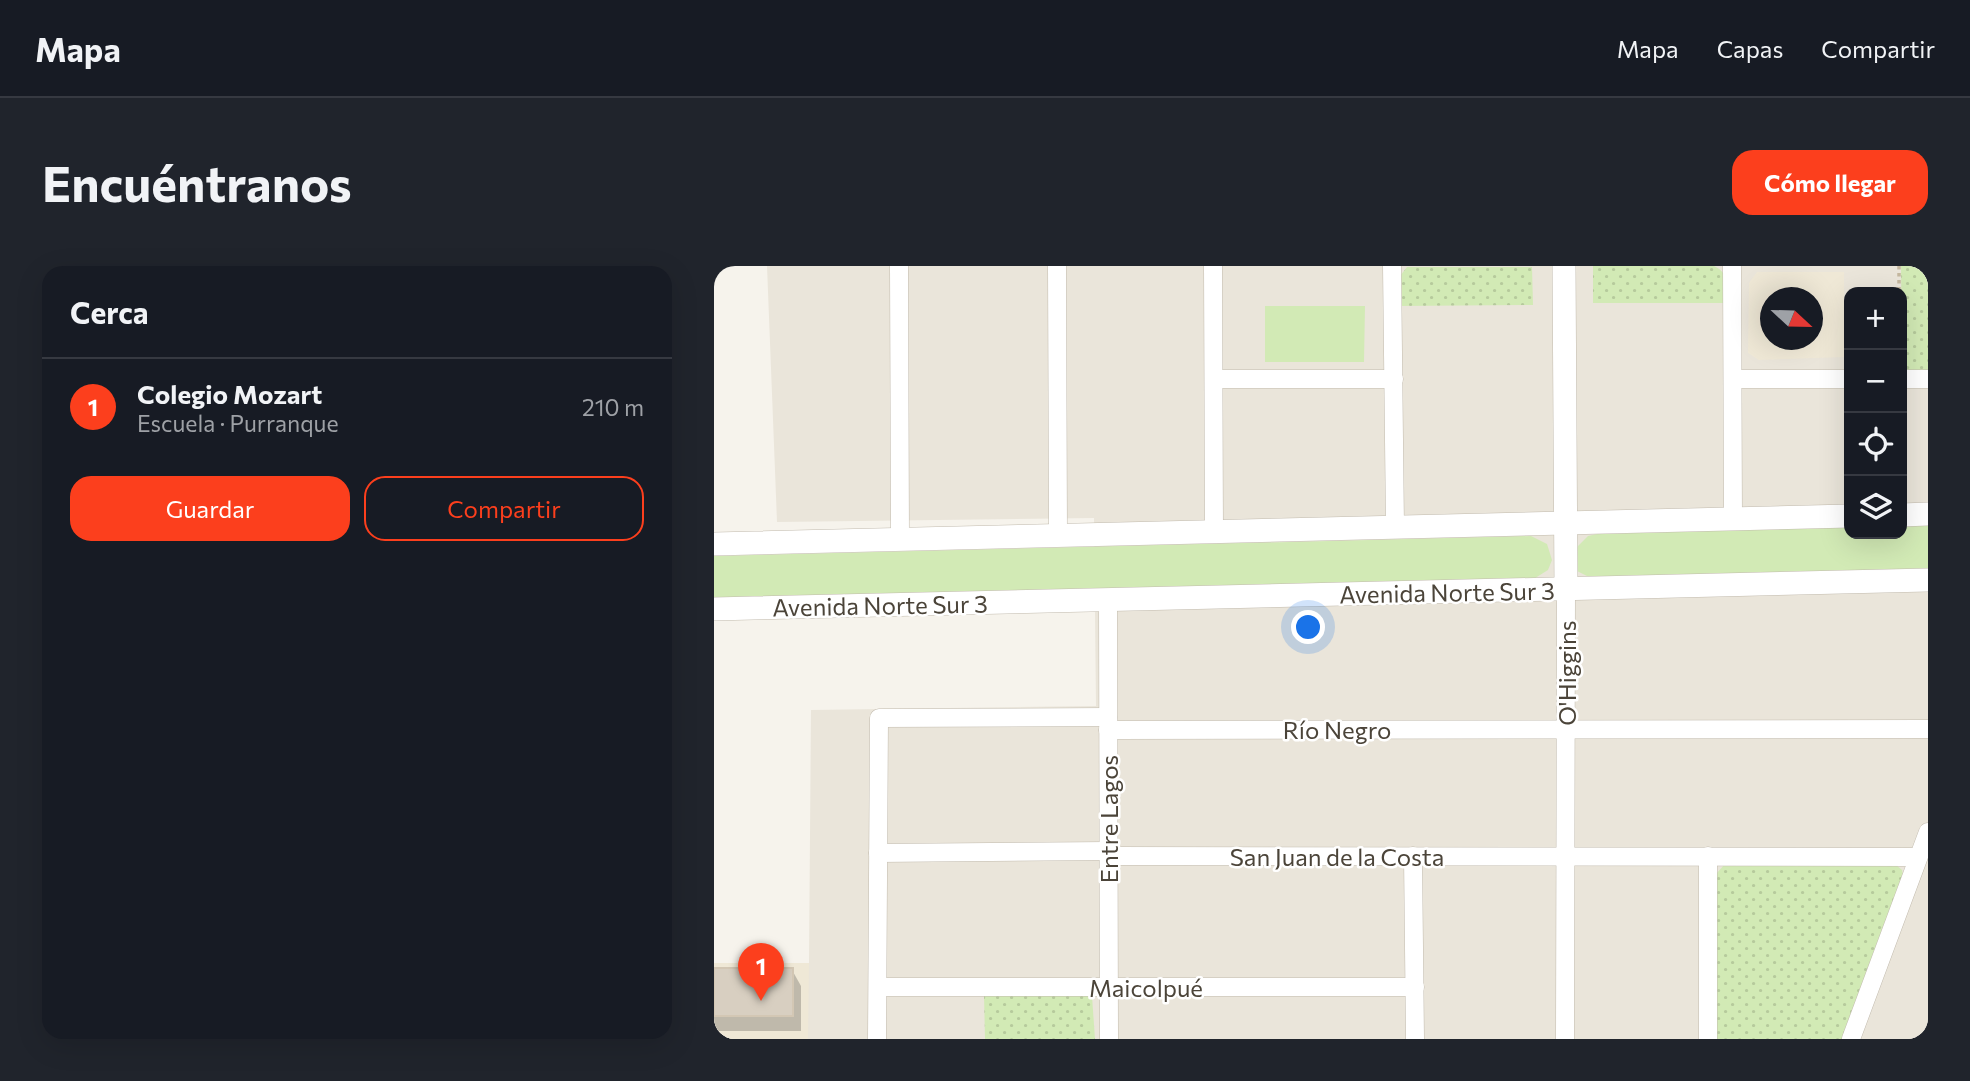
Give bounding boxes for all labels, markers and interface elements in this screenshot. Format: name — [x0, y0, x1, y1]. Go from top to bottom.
text: Mapa — [35, 28, 121, 69]
text: Mapa — [1617, 34, 1679, 63]
text: Capas — [1717, 34, 1783, 63]
text: Compartir — [1821, 34, 1935, 63]
button: Cómo llegar — [1732, 150, 1928, 215]
text: Encuéntranos — [42, 152, 352, 212]
north arrow — [1760, 287, 1823, 350]
map controls — [1844, 287, 1907, 539]
button: + — [1844, 287, 1907, 350]
text: Cerca — [70, 293, 149, 330]
button: − — [1844, 350, 1907, 413]
text: Colegio Mozart — [137, 378, 322, 409]
text: 1 — [88, 393, 98, 421]
text: 210 m — [582, 393, 644, 421]
text: Escuela · Purranque — [137, 409, 339, 437]
button: locate — [1844, 413, 1907, 476]
button: Guardar — [70, 476, 350, 541]
button: Compartir — [364, 476, 644, 541]
button: layers — [1844, 476, 1907, 539]
street label: Avenida Norte Sur 3 — [1339, 576, 1555, 608]
street label: Avenida Norte Sur 3 — [772, 589, 988, 621]
your location — [1291, 610, 1325, 644]
street label: O'Higgins — [1552, 620, 1581, 726]
street label: Río Negro — [1283, 715, 1391, 744]
street label: Entre Lagos — [1094, 755, 1123, 883]
street label: San Juan de la Costa — [1230, 842, 1444, 871]
pin: 1 — [738, 943, 784, 1001]
street label: Maicolpué — [1089, 973, 1203, 1002]

